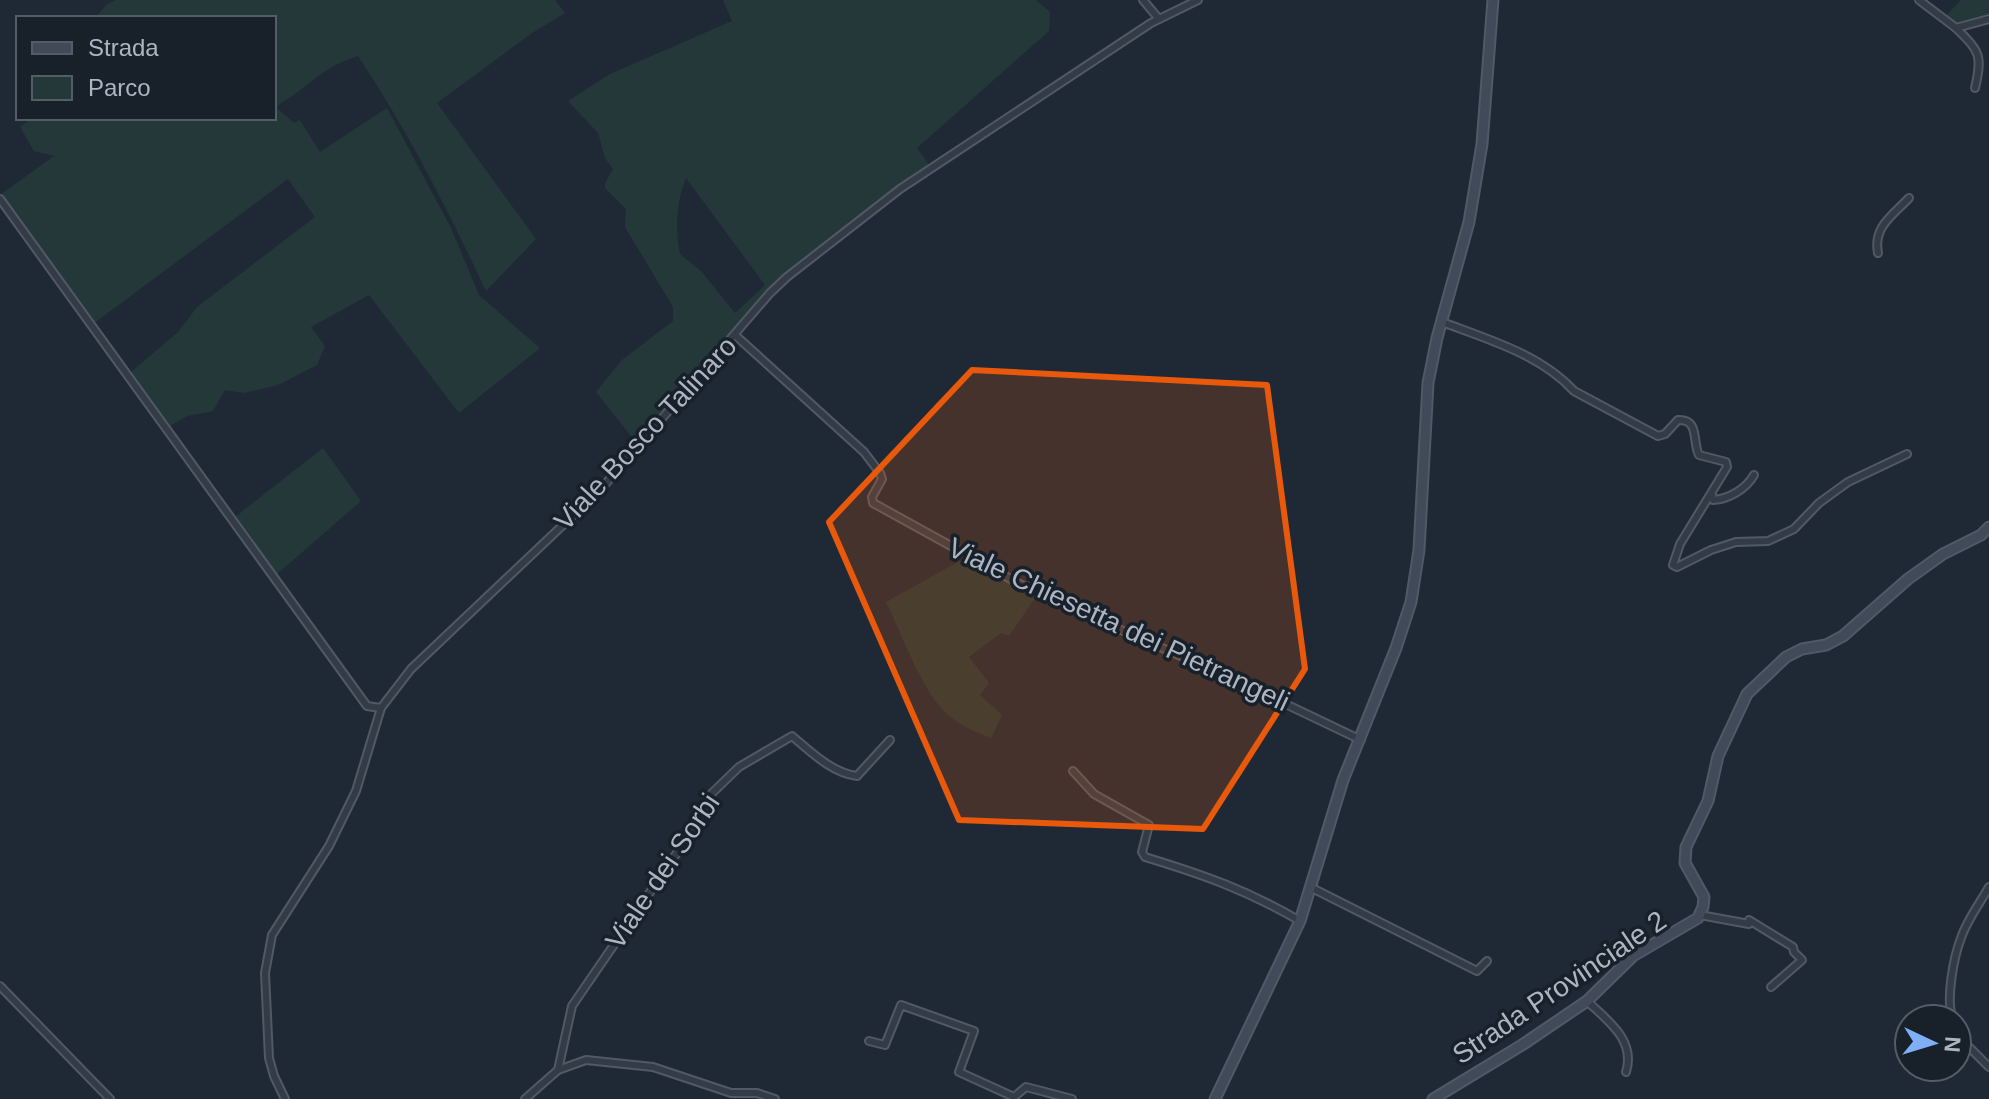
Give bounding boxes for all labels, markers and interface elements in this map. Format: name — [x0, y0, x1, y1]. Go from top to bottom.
legend — [16, 16, 276, 120]
text: Strada — [88, 34, 159, 61]
text: Parco — [88, 74, 151, 101]
street label: Viale Bosco Talinaro — [548, 330, 743, 536]
street label: Viale Chiesetta dei Pietrangeli — [943, 532, 1294, 717]
street label: Viale dei Sorbi — [599, 788, 726, 955]
street label: Strada Provinciale 2 — [1447, 905, 1672, 1070]
north arrow — [1893, 1003, 1973, 1083]
text: N — [1939, 1036, 1965, 1053]

